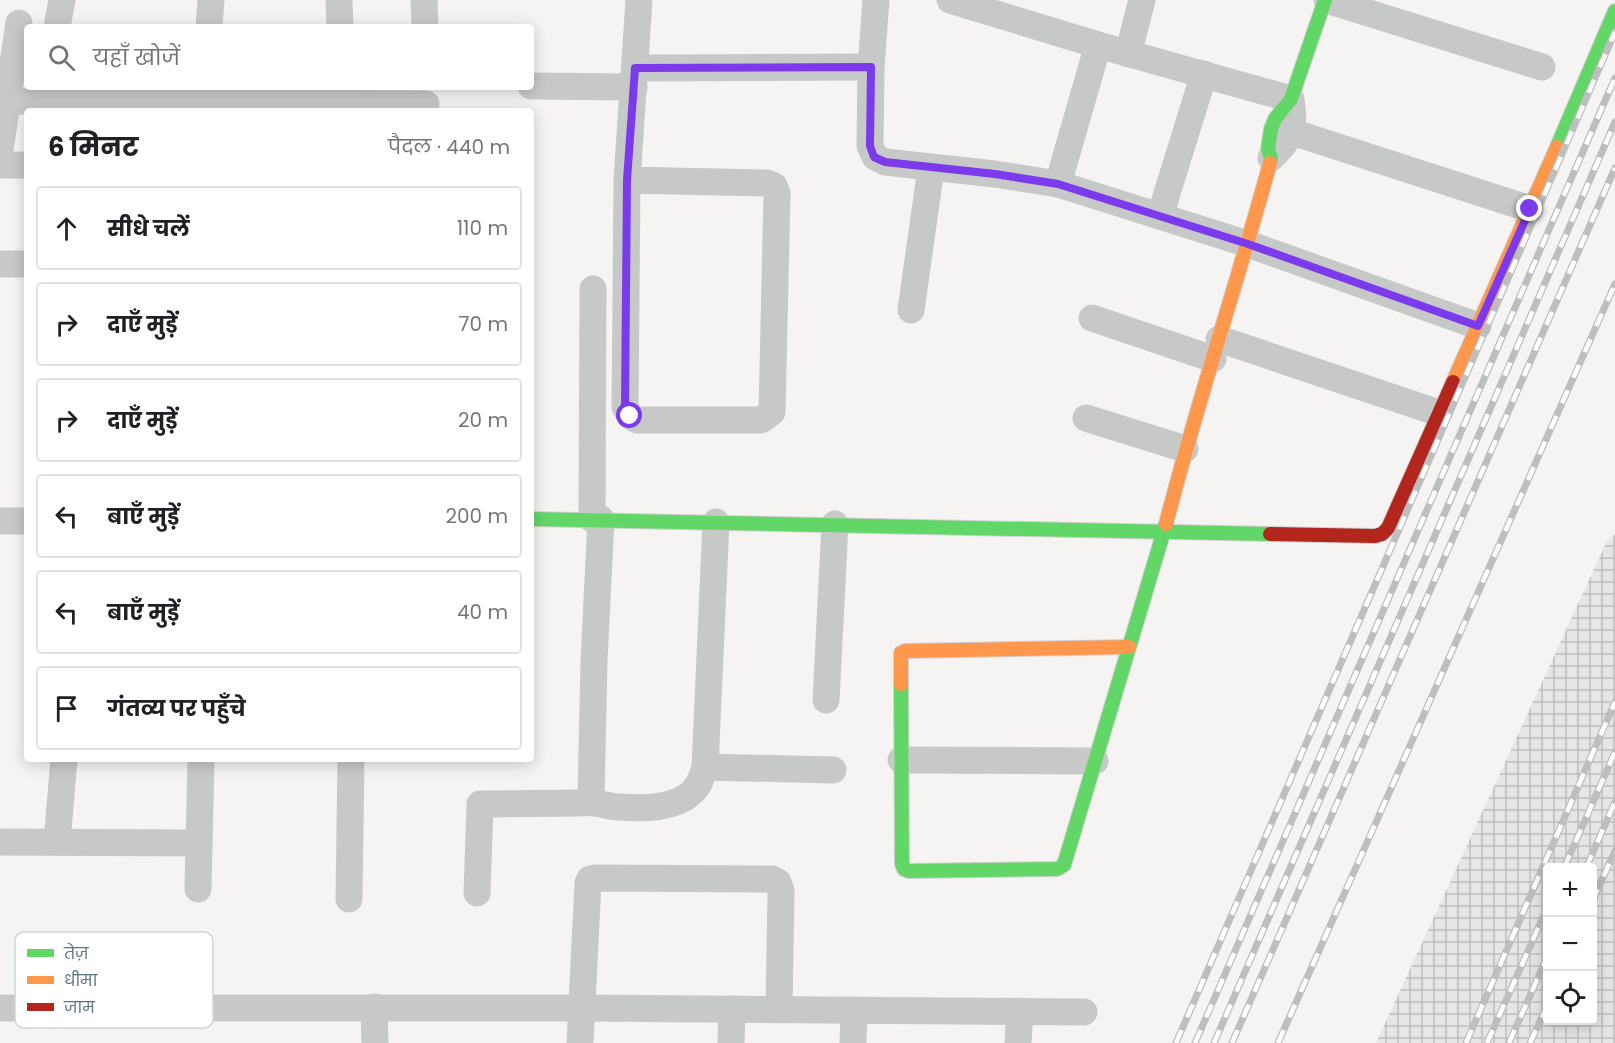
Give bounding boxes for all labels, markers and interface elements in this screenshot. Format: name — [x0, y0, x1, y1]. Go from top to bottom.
search box — [24, 24, 534, 90]
icon: search — [45, 41, 78, 74]
text: यहाँ खोजें — [93, 42, 180, 73]
text: 6 मिनट — [48, 129, 138, 165]
text: पैदल · 440 m — [388, 133, 510, 161]
route end — [1516, 195, 1542, 221]
icon: ahead — [50, 212, 83, 245]
text: सीधे चलें — [107, 213, 190, 244]
text: 110 m — [457, 214, 508, 242]
icon: right — [50, 308, 83, 341]
text: दाएँ मुड़ें — [107, 309, 178, 340]
text: 70 m — [459, 310, 508, 338]
route start — [616, 402, 642, 428]
icon: right — [50, 404, 83, 437]
text: दाएँ मुड़ें — [107, 405, 178, 436]
text: 20 m — [458, 406, 508, 434]
icon: left — [50, 500, 83, 533]
text: बाएँ मुड़ें — [107, 501, 179, 532]
text: 200 m — [445, 502, 508, 530]
icon: left — [50, 596, 83, 629]
text: बाएँ मुड़ें — [107, 597, 179, 628]
text: 40 m — [457, 598, 508, 626]
icon: arrive — [50, 692, 83, 725]
text: गंतव्य पर पहुँचे — [107, 693, 246, 724]
map controls — [1543, 863, 1597, 1025]
button: + — [1543, 863, 1597, 917]
button: − — [1543, 917, 1597, 971]
legend — [15, 932, 213, 1028]
text: तेज़ — [63, 942, 89, 965]
text: धीमा — [64, 969, 99, 992]
button: locate — [1543, 971, 1597, 1025]
text: जाम — [63, 996, 95, 1019]

